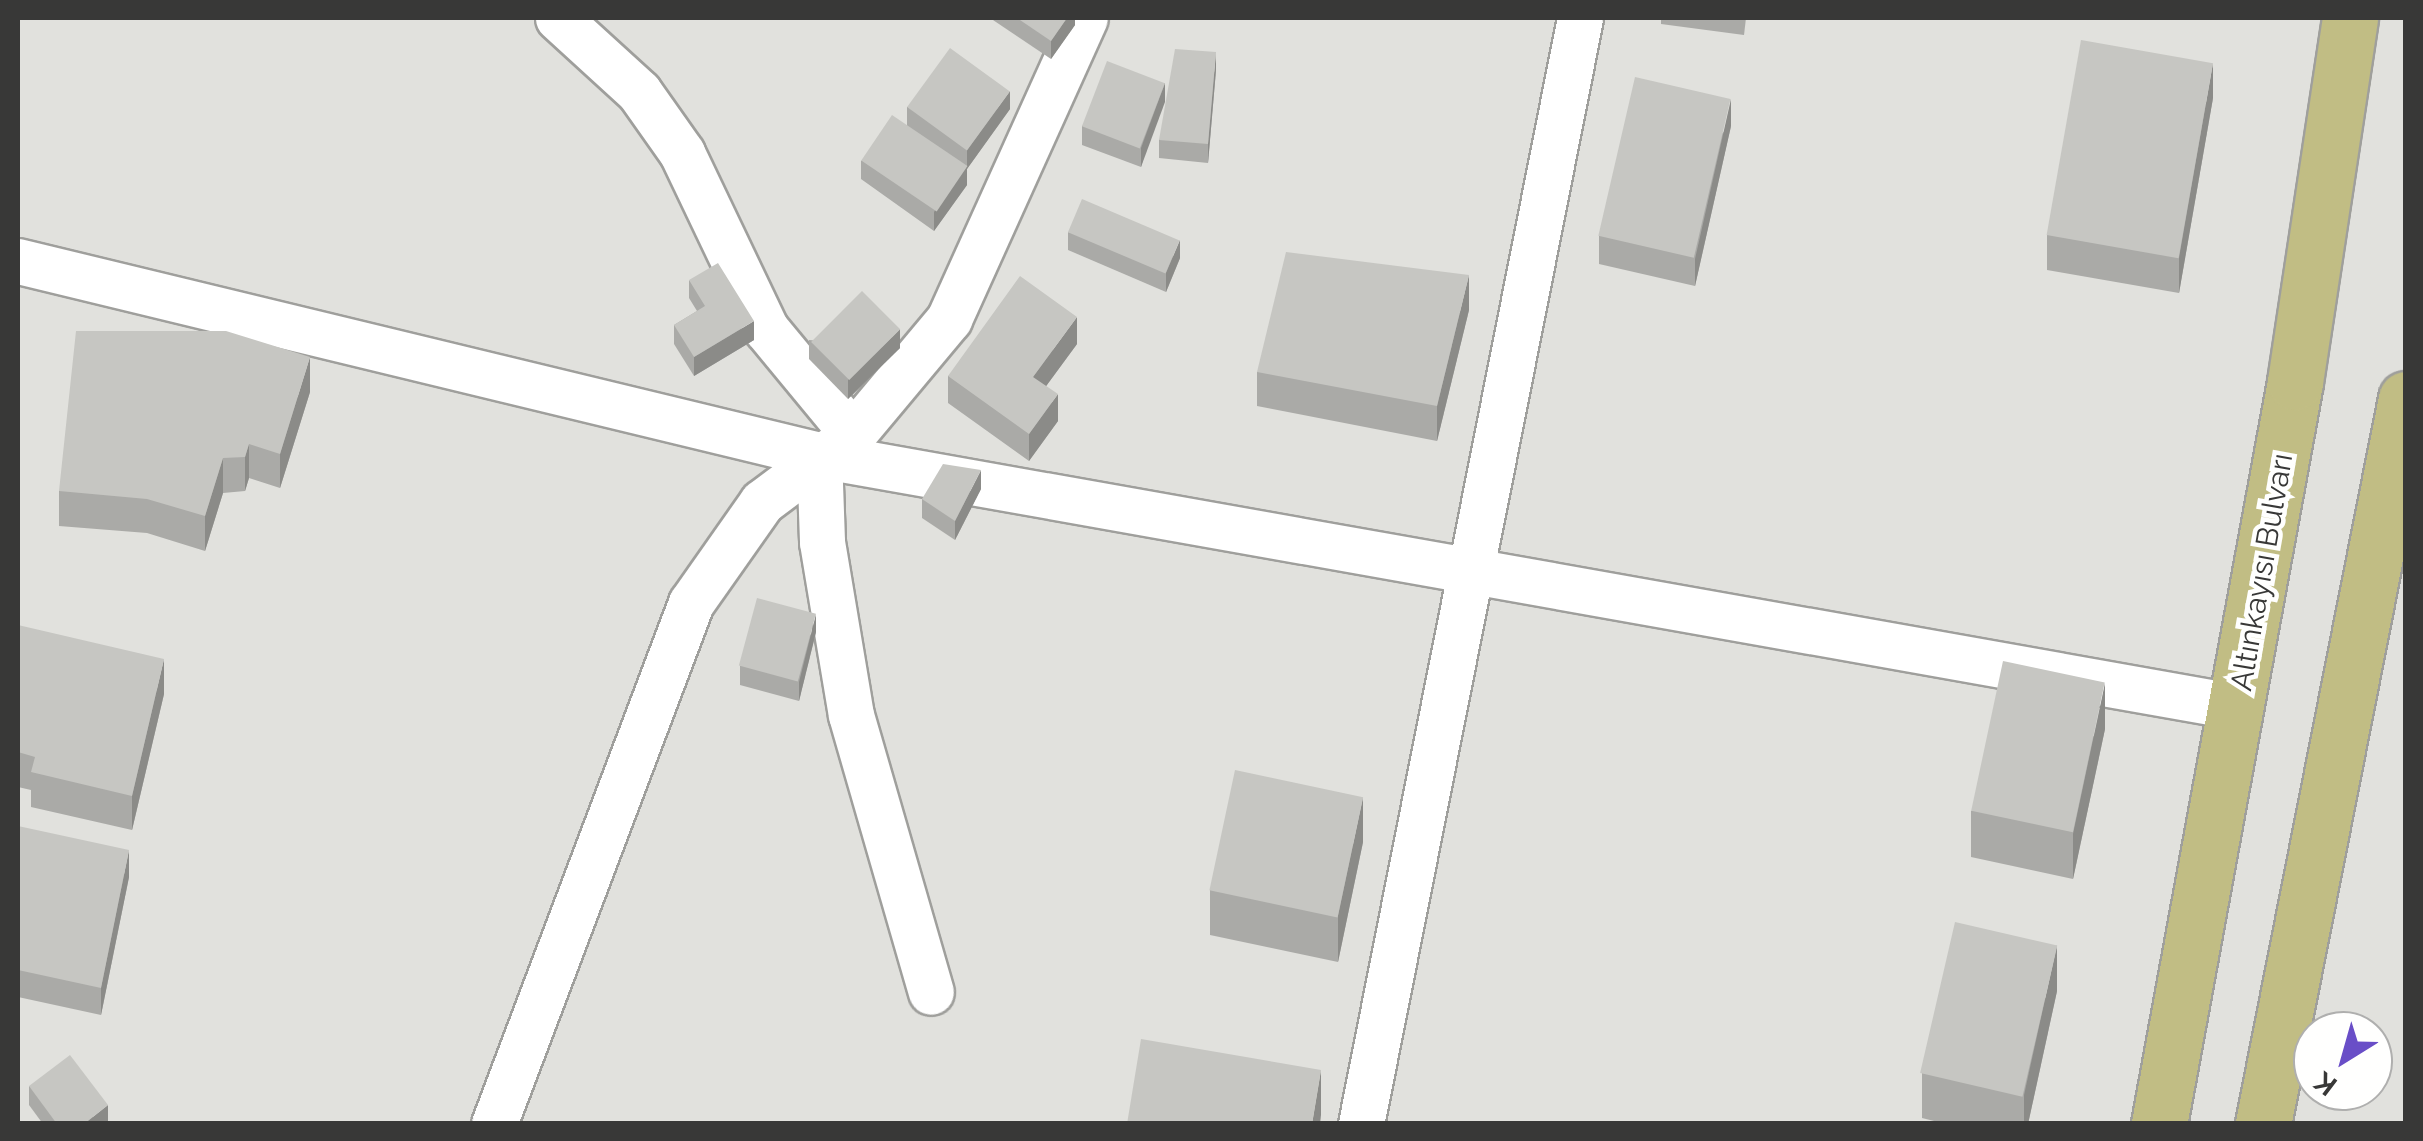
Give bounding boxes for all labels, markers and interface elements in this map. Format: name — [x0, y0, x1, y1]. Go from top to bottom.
street label: Altınkayısı Bulvarı — [2223, 451, 2301, 693]
north arrow — [2293, 1011, 2393, 1111]
text: K — [2308, 1065, 2343, 1103]

